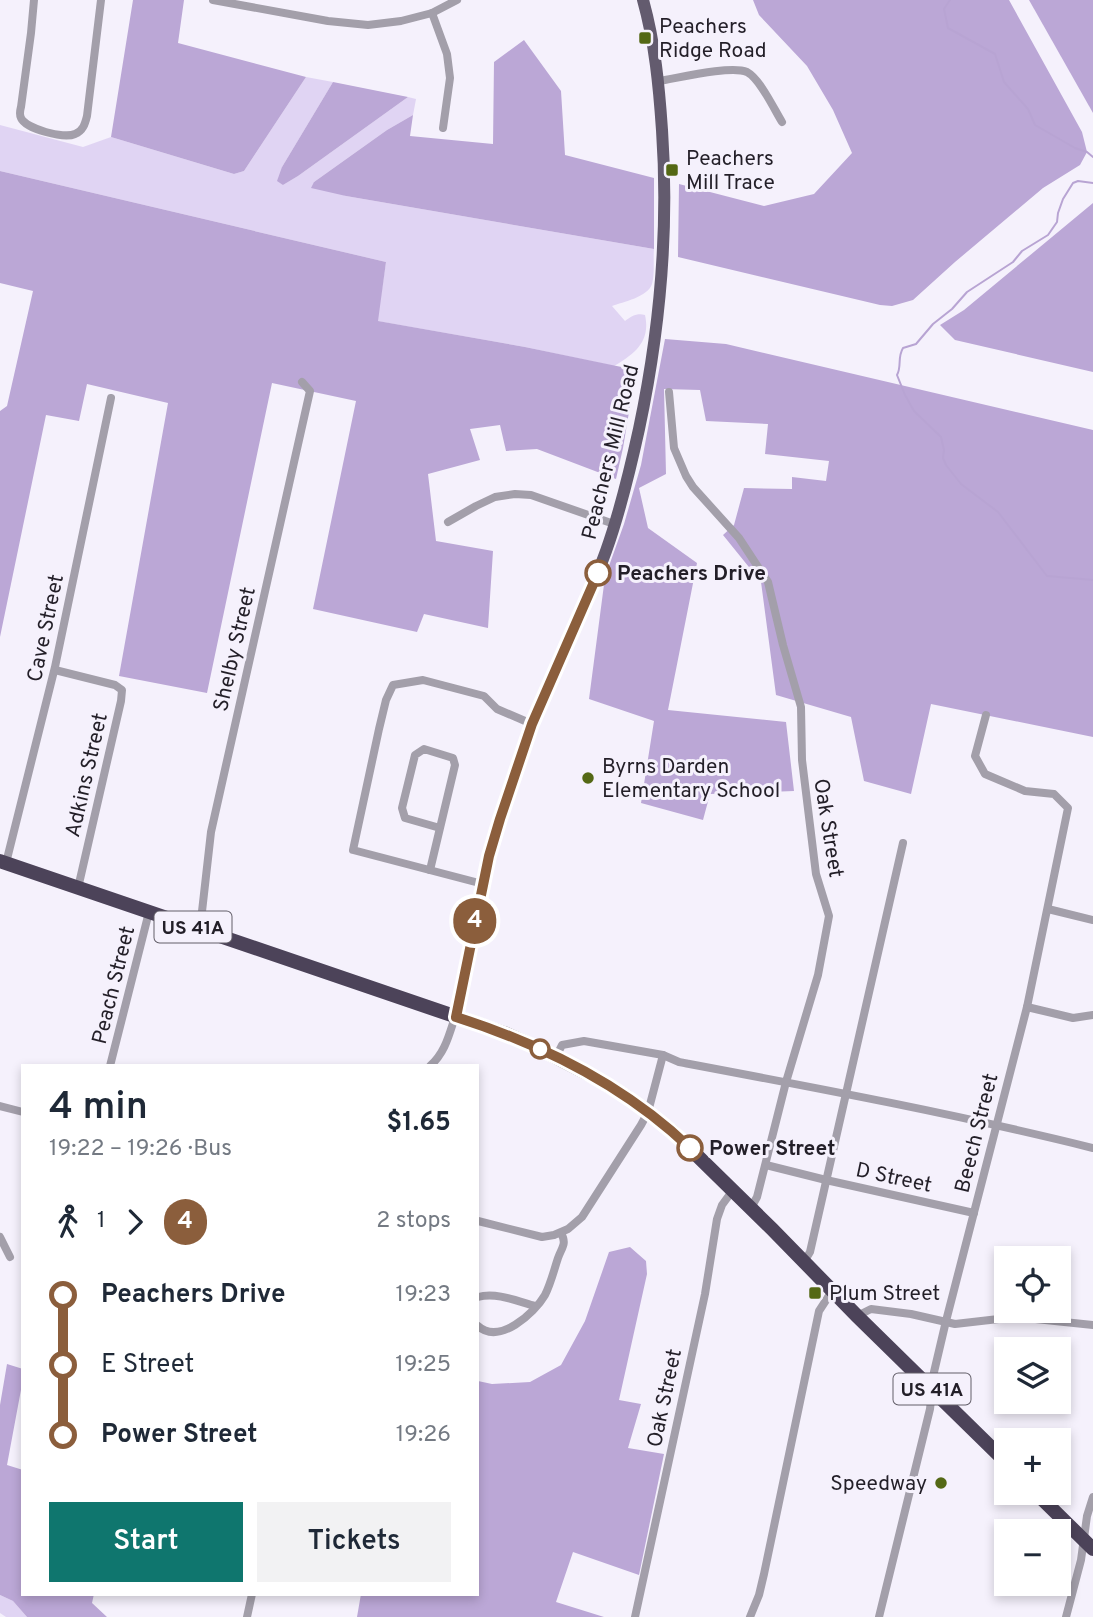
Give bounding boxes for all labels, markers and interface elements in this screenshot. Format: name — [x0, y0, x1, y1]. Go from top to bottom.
place label: Peachers Ridge Road — [659, 14, 767, 65]
marker: Peachers Ridge Road — [637, 30, 653, 46]
place label: Peachers Mill Trace — [686, 146, 775, 197]
marker: Peachers Mill Trace — [664, 162, 680, 178]
street label: Peachers Mill Road — [577, 362, 646, 543]
marker: Peachers Drive — [585, 560, 611, 586]
place label: Peachers Drive — [617, 561, 766, 588]
street label: Cave Street — [22, 572, 71, 685]
street label: Shelby Street — [208, 584, 263, 714]
street label: Adkins Street — [60, 711, 115, 840]
place label: Byrns Darden Elementary School — [602, 754, 780, 805]
marker: Byrns Darden Elementary School — [580, 770, 596, 786]
street label: Oak Street — [806, 777, 849, 880]
line badge: 4 — [452, 898, 498, 944]
text: 4 — [467, 906, 483, 936]
road number: US 41A — [154, 911, 232, 942]
street label: Peach Street — [87, 923, 142, 1047]
unlabelled marker — [530, 1039, 550, 1059]
street label: Beech Street — [950, 1071, 1005, 1196]
text: 4 min — [49, 1084, 148, 1133]
text: $1.65 — [387, 1107, 451, 1140]
text: 19:22 – 19:26 · Bus — [49, 1135, 232, 1164]
marker: Power Street — [677, 1135, 703, 1161]
place label: Power Street — [709, 1136, 835, 1163]
street label: D Street — [853, 1157, 934, 1200]
icon: walk — [49, 1203, 87, 1241]
icon: forward — [116, 1203, 154, 1241]
text: 1 — [97, 1207, 106, 1236]
text: 4 — [178, 1207, 193, 1237]
text: 2 stops — [376, 1207, 451, 1236]
map controls — [994, 1246, 1071, 1596]
button: locate — [994, 1246, 1071, 1323]
text: Peachers Drive — [101, 1279, 286, 1312]
text: 19:23 — [396, 1281, 451, 1310]
place label: Plum Street — [829, 1281, 940, 1308]
marker: Plum Street — [807, 1285, 823, 1301]
button: layers — [994, 1337, 1071, 1414]
street label: Oak Street — [642, 1347, 689, 1450]
text: E Street — [101, 1349, 194, 1382]
text: 19:25 — [395, 1351, 451, 1380]
road number: US 41A — [894, 1373, 970, 1404]
text: Power Street — [101, 1419, 258, 1452]
text: 19:26 — [396, 1421, 451, 1450]
button: + — [994, 1428, 1071, 1505]
place label: Speedway — [830, 1471, 927, 1498]
marker: Speedway — [933, 1475, 949, 1491]
button: Start — [49, 1502, 243, 1582]
button: Tickets — [257, 1502, 451, 1582]
button: − — [994, 1519, 1071, 1596]

